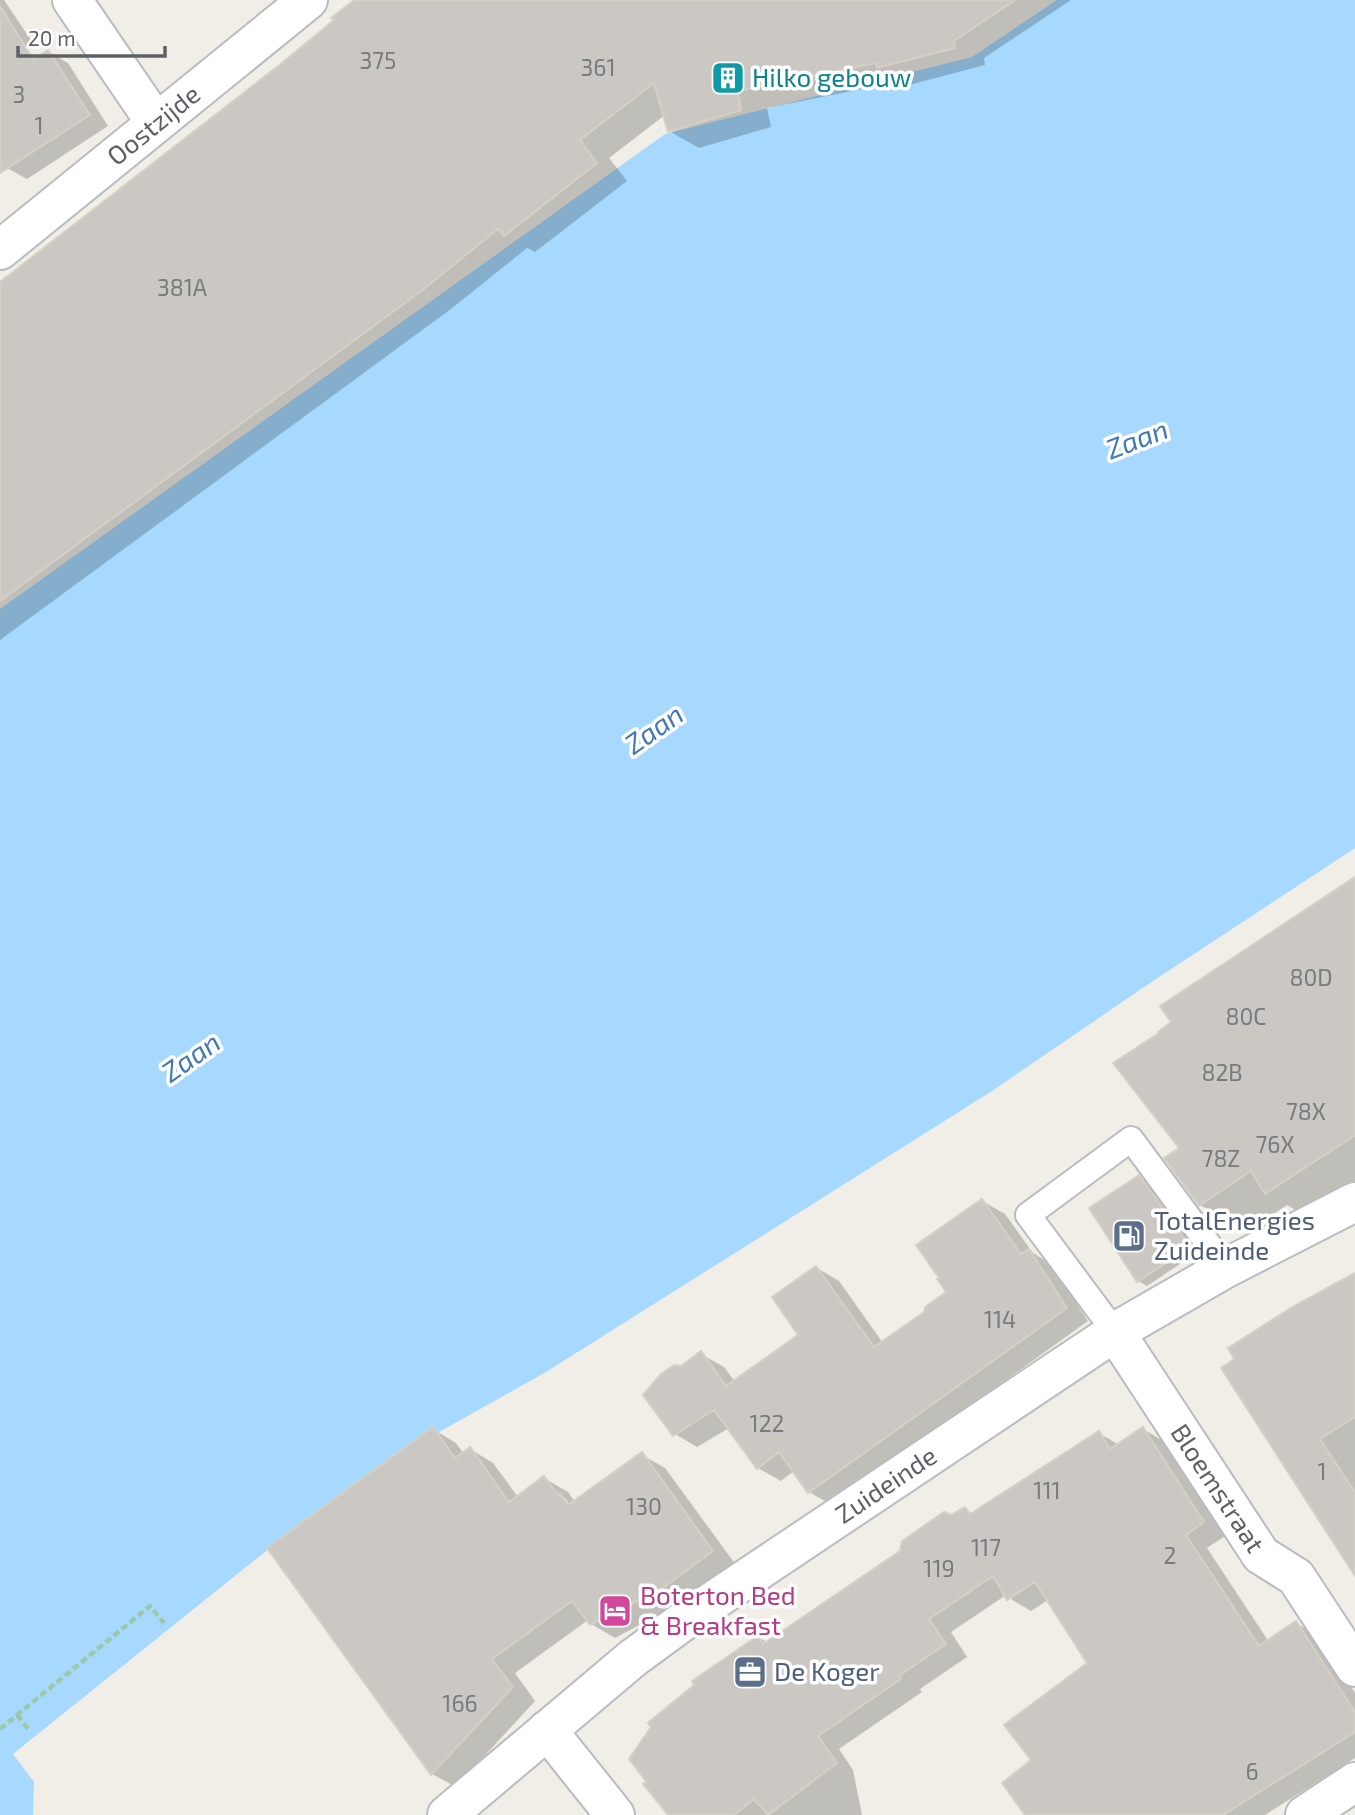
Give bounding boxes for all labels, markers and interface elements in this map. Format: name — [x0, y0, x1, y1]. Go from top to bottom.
scale bar — [18, 14, 164, 58]
text: 20 m — [28, 25, 76, 50]
house number: 375 — [360, 46, 396, 74]
house number: 361 — [580, 53, 616, 81]
building icon: Hilko gebouw — [709, 59, 747, 97]
place label: Hilko gebouw — [752, 61, 911, 92]
street label: Oostzijde — [100, 77, 205, 171]
house number: 3 — [13, 80, 25, 108]
house number: 1 — [34, 111, 44, 139]
house number: 381A — [157, 273, 208, 301]
water label: Zaan — [1101, 411, 1173, 465]
water label: Zaan — [618, 696, 689, 760]
house number: 80D — [1289, 963, 1333, 991]
house number: 80C — [1226, 1002, 1266, 1030]
water label: Zaan — [155, 1024, 226, 1088]
house number: 82B — [1201, 1058, 1243, 1086]
house number: 78X — [1286, 1097, 1326, 1125]
house number: 76X — [1256, 1130, 1295, 1158]
house number: 78Z — [1202, 1144, 1240, 1172]
place label: TotalEnergies Zuideinde — [1154, 1204, 1315, 1265]
fuel station icon: TotalEnergies Zuideinde — [1110, 1217, 1148, 1255]
house number: 114 — [984, 1305, 1016, 1333]
house number: 122 — [749, 1409, 785, 1437]
street label: Bloemstraat — [1165, 1417, 1272, 1558]
street label: Zuideinde — [829, 1439, 942, 1529]
house number: 1 — [1317, 1457, 1327, 1485]
house number: 111 — [1033, 1476, 1061, 1504]
house number: 130 — [626, 1492, 662, 1520]
house number: 117 — [971, 1533, 1001, 1561]
house number: 2 — [1164, 1541, 1176, 1569]
house number: 119 — [923, 1554, 955, 1582]
place label: Boterton Bed & Breakfast — [640, 1579, 796, 1640]
hotel icon: Boterton Bed & Breakfast — [596, 1592, 634, 1630]
office icon: De Koger — [731, 1653, 769, 1691]
place label: De Koger — [774, 1655, 880, 1686]
house number: 166 — [442, 1689, 478, 1717]
house number: 6 — [1245, 1757, 1259, 1785]

